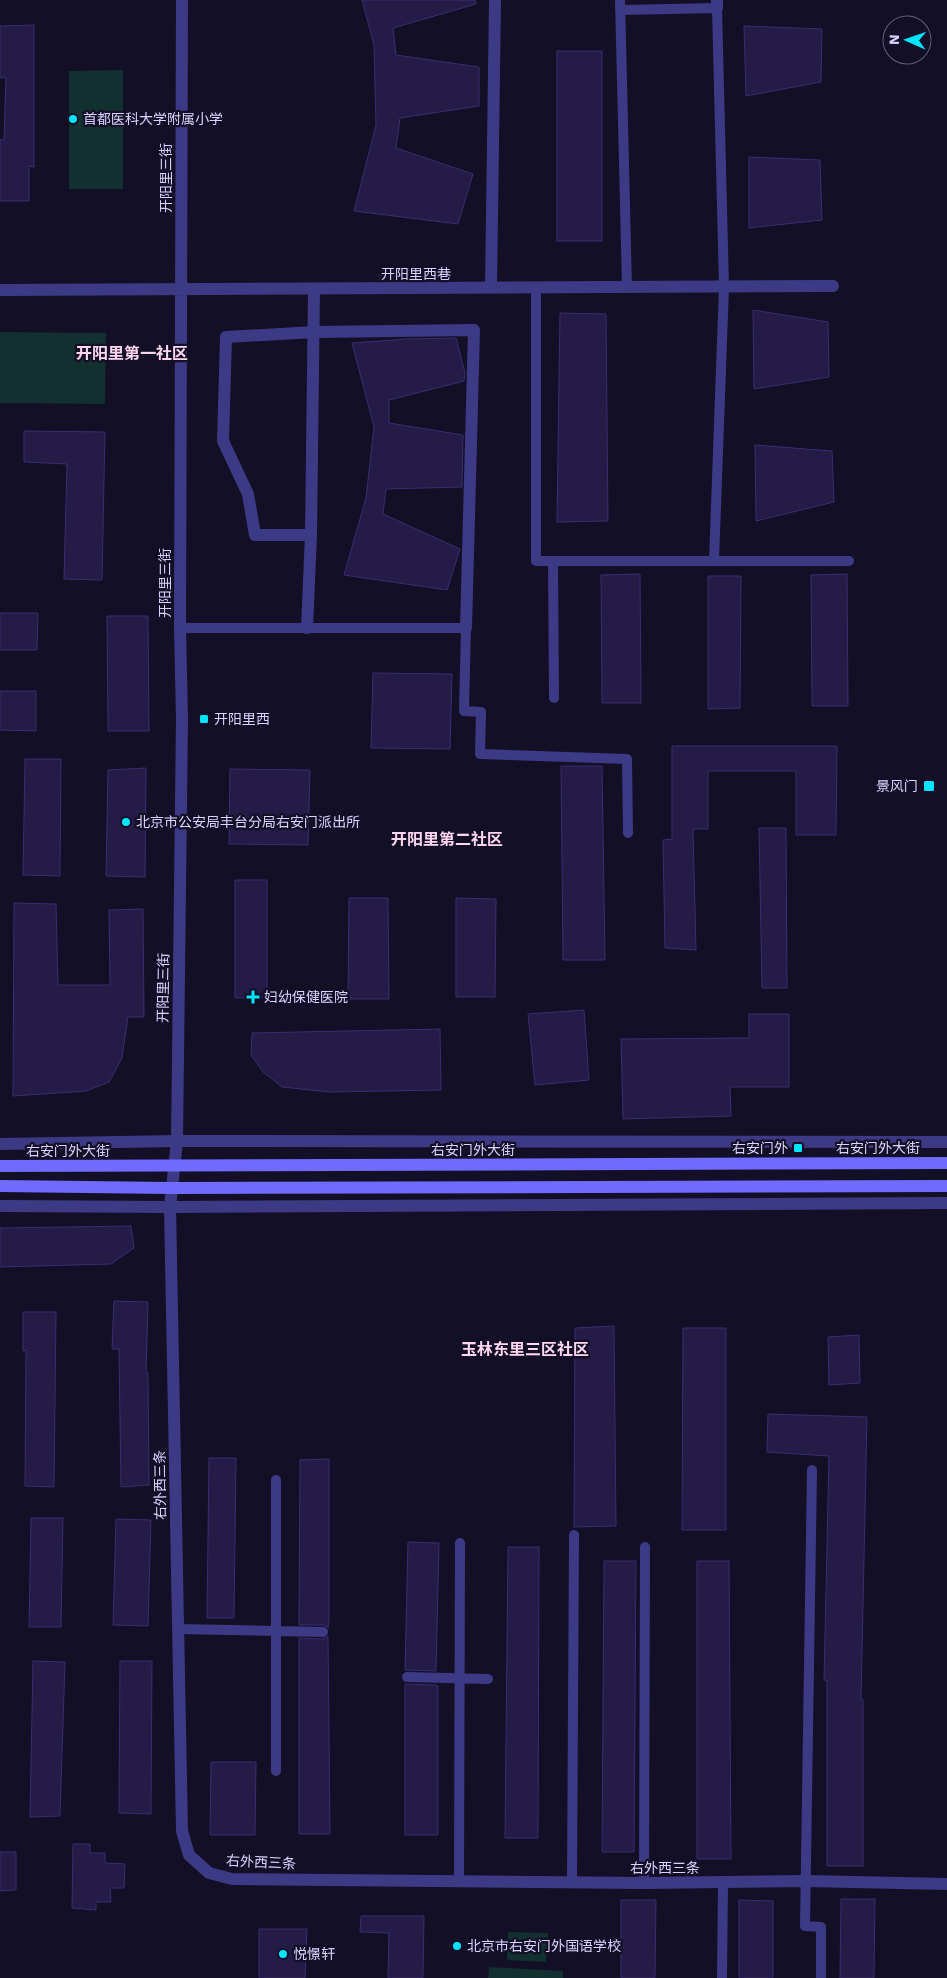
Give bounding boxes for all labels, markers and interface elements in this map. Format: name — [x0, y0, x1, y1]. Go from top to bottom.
north arrow — [882, 15, 932, 65]
text: N — [886, 34, 902, 45]
place label: 首都医科大学附属小学 — [83, 111, 223, 127]
marker: 首都医科大学附属小学 — [67, 113, 79, 125]
street label: 开阳里三街 — [158, 143, 174, 213]
street label: 开阳里西巷 — [381, 266, 451, 282]
district label: 开阳里第一社区 — [76, 344, 188, 363]
street label: 开阳里三街 — [157, 548, 173, 618]
place label: 开阳里西 — [214, 711, 270, 727]
marker: 开阳里西 — [198, 713, 210, 725]
place label: 景风门 — [876, 778, 918, 794]
marker: 景风门 — [922, 779, 936, 793]
place label: 北京市公安局丰台分局右安门派出所 — [136, 814, 360, 830]
marker: 北京市公安局丰台分局右安门派出所 — [120, 816, 132, 828]
district label: 开阳里第二社区 — [391, 830, 503, 849]
street label: 开阳里三街 — [154, 953, 172, 1023]
place label: 妇幼保健医院 — [264, 989, 348, 1005]
marker: 妇幼保健医院 — [246, 990, 260, 1004]
place label: 右安门外 — [732, 1140, 788, 1156]
street label: 右安门外大街 — [836, 1140, 920, 1156]
street label: 右安门外大街 — [431, 1142, 515, 1158]
marker: 右安门外 — [792, 1142, 804, 1154]
street label: 右安门外大街 — [26, 1143, 110, 1159]
district label: 玉林东里三区社区 — [461, 1340, 589, 1359]
street label: 右外西三条 — [151, 1450, 169, 1520]
street label: 右外西三条 — [226, 1852, 296, 1872]
street label: 右外西三条 — [630, 1860, 700, 1876]
place label: 北京市右安门外国语学校 — [467, 1938, 621, 1954]
marker: 北京市右安门外国语学校 — [451, 1940, 463, 1952]
place label: 悦憬轩 — [293, 1946, 335, 1962]
marker: 悦憬轩 — [277, 1948, 289, 1960]

